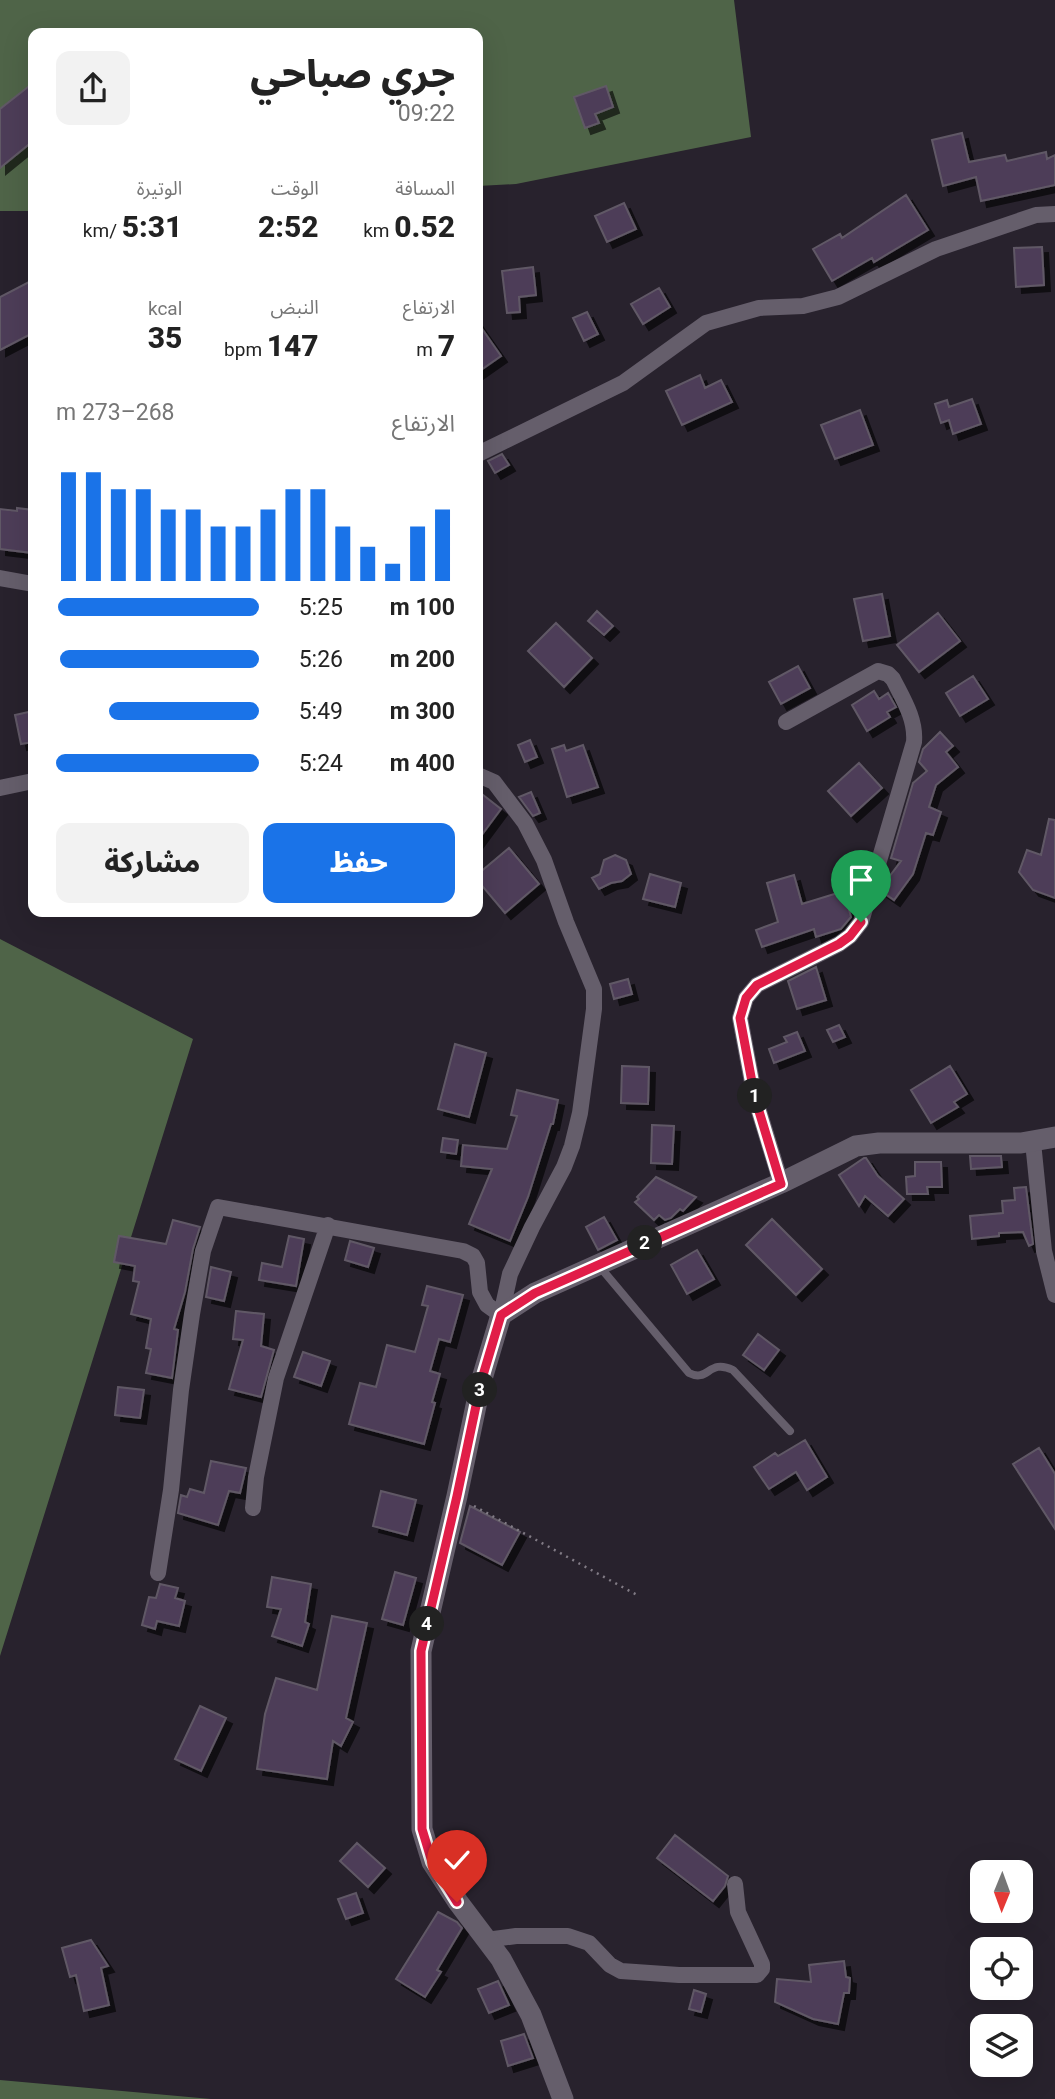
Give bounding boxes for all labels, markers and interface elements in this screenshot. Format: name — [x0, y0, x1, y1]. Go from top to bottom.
button: share — [56, 51, 130, 125]
text: جري صباحي — [250, 52, 455, 96]
text: 09:22 — [398, 100, 455, 127]
text: الوتيرة — [137, 177, 182, 200]
text: الوقت — [271, 177, 319, 200]
text: المسافة — [395, 177, 455, 200]
text: 5:31 — [122, 209, 182, 244]
text: 2:52 — [258, 209, 319, 244]
text: 0.52 — [394, 209, 455, 244]
text: /km — [83, 219, 122, 242]
text: km — [363, 219, 394, 242]
text: النبض — [270, 296, 319, 319]
text: الارتفاع — [403, 296, 455, 319]
text: kcal — [148, 297, 182, 320]
text: 35 — [148, 320, 182, 355]
text: 147 — [267, 328, 319, 363]
text: 7 — [438, 328, 455, 363]
text: bpm — [224, 338, 267, 361]
text: m — [416, 338, 438, 361]
text: 268–273 m — [56, 399, 175, 426]
text: الارتفاع — [392, 410, 455, 437]
text: 5:25 — [299, 594, 343, 621]
text: 100 m — [390, 594, 455, 621]
text: 5:26 — [299, 646, 343, 673]
text: 200 m — [390, 646, 455, 673]
text: 5:49 — [299, 698, 343, 725]
text: 300 m — [390, 698, 455, 725]
text: 5:24 — [299, 750, 343, 777]
text: 400 m — [390, 750, 455, 777]
button: مشاركة — [56, 823, 249, 903]
button: حفظ — [263, 823, 455, 903]
pin — [831, 850, 891, 922]
icon: arrive — [842, 861, 880, 899]
pin: 1 — [738, 1078, 772, 1114]
text: 1 — [749, 1084, 760, 1107]
pin: 2 — [628, 1226, 662, 1260]
text: 2 — [639, 1231, 650, 1254]
pin: 3 — [462, 1372, 498, 1408]
text: 3 — [474, 1378, 485, 1401]
pin: 4 — [410, 1606, 444, 1642]
text: 4 — [421, 1612, 432, 1635]
pin — [427, 1830, 487, 1902]
icon: check — [438, 1841, 476, 1879]
north arrow — [970, 1860, 1032, 1923]
map controls — [970, 1860, 1033, 2077]
button: locate — [970, 1937, 1033, 2000]
button: layers — [970, 2014, 1033, 2077]

